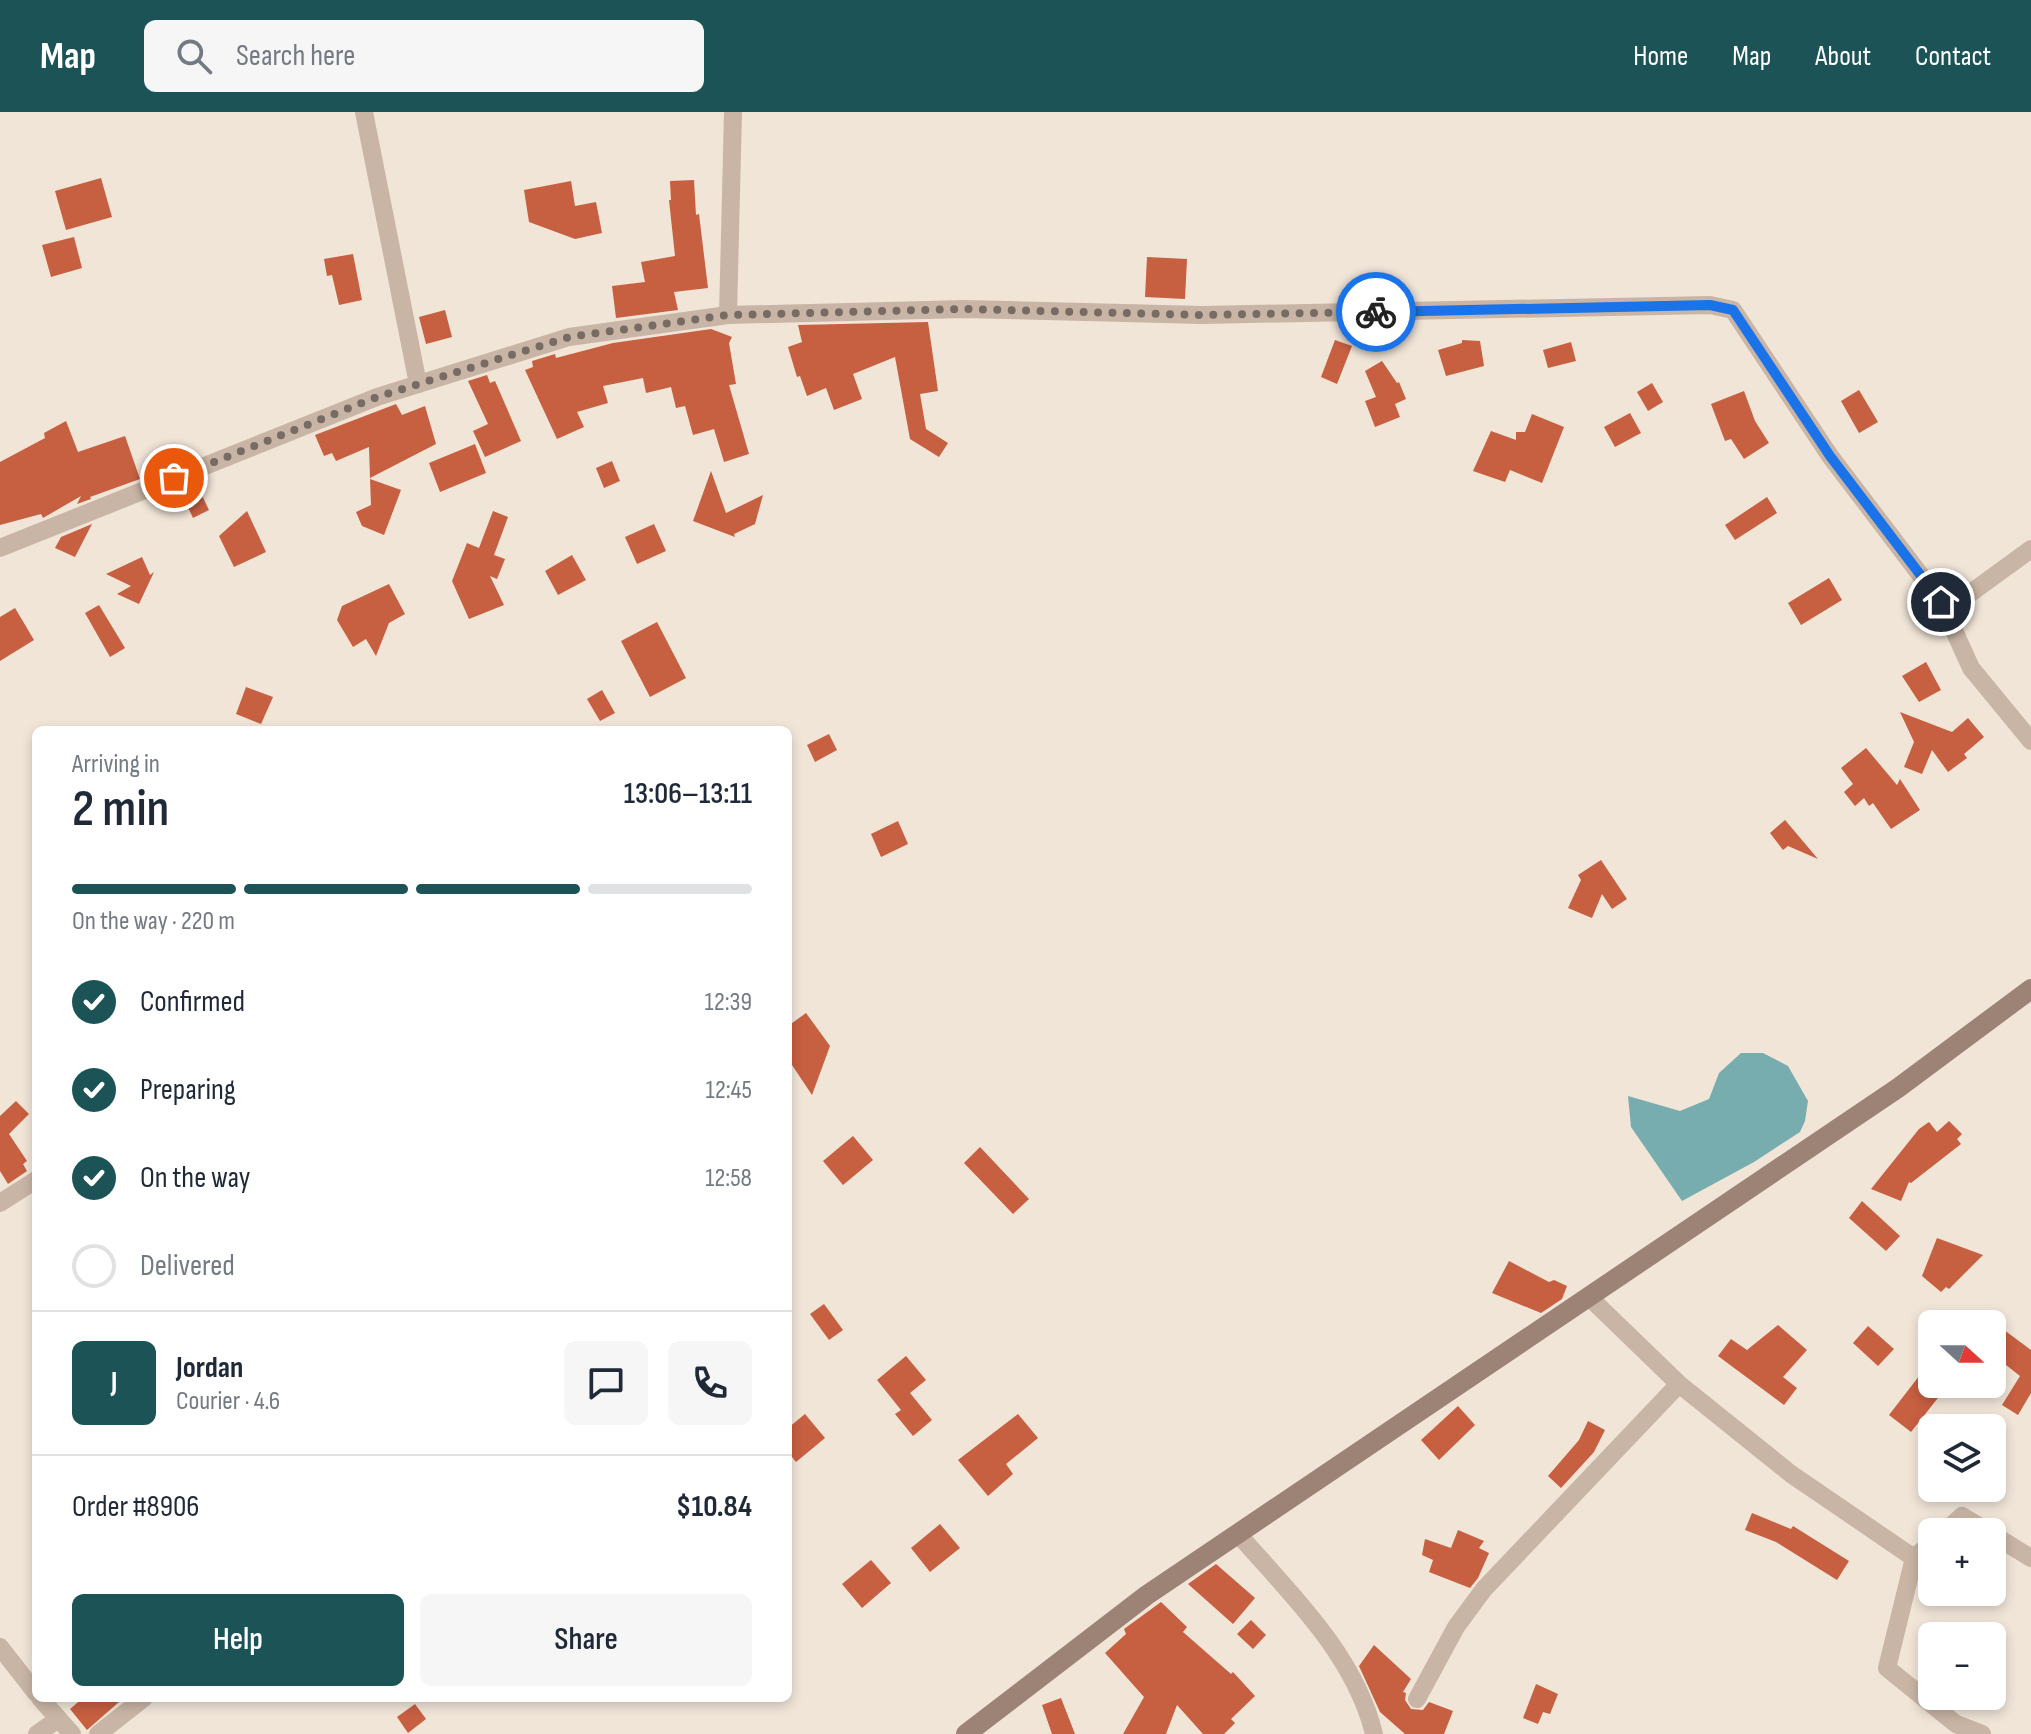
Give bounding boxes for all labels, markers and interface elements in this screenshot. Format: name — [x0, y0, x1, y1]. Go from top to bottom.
search box — [144, 20, 704, 92]
text: Map — [40, 34, 96, 79]
icon: search — [172, 34, 216, 78]
text: Search here — [236, 38, 355, 74]
text: Home — [1633, 40, 1688, 73]
text: Map — [1732, 40, 1771, 73]
text: About — [1815, 40, 1871, 73]
text: Contact — [1915, 40, 1991, 73]
courier — [1336, 272, 1416, 352]
icon: bike — [1354, 290, 1398, 334]
pin — [140, 444, 208, 512]
icon: bag — [152, 456, 196, 500]
pin — [1907, 568, 1975, 636]
icon: home — [1919, 580, 1963, 624]
text: Arriving in — [72, 749, 160, 780]
text: 13:06–13:11 — [624, 776, 752, 812]
text: 2 min — [72, 778, 169, 841]
text: On the way · 220 m — [72, 906, 235, 937]
icon: check — [72, 980, 116, 1024]
text: Confirmed — [140, 984, 245, 1020]
text: 12:39 — [705, 987, 752, 1018]
icon: check — [72, 1068, 116, 1112]
text: Preparing — [140, 1072, 236, 1108]
text: 12:45 — [706, 1075, 752, 1106]
icon: check — [72, 1156, 116, 1200]
text: On the way — [140, 1160, 250, 1196]
text: 12:58 — [705, 1163, 752, 1194]
text: Delivered — [140, 1248, 235, 1284]
north arrow — [1918, 1310, 2006, 1398]
map controls — [1918, 1310, 2006, 1710]
button: chat — [564, 1341, 648, 1425]
button: phone — [668, 1341, 752, 1425]
text: Jordan — [176, 1350, 243, 1386]
text: J — [111, 1365, 117, 1401]
text: Courier · 4.6 — [176, 1386, 280, 1417]
button: layers — [1918, 1414, 2006, 1502]
text: Order #8906 — [72, 1489, 199, 1525]
text: $10.84 — [676, 1489, 752, 1525]
button: + — [1918, 1518, 2006, 1606]
button: Help — [72, 1594, 404, 1686]
button: Share — [420, 1594, 752, 1686]
button: − — [1918, 1622, 2006, 1710]

